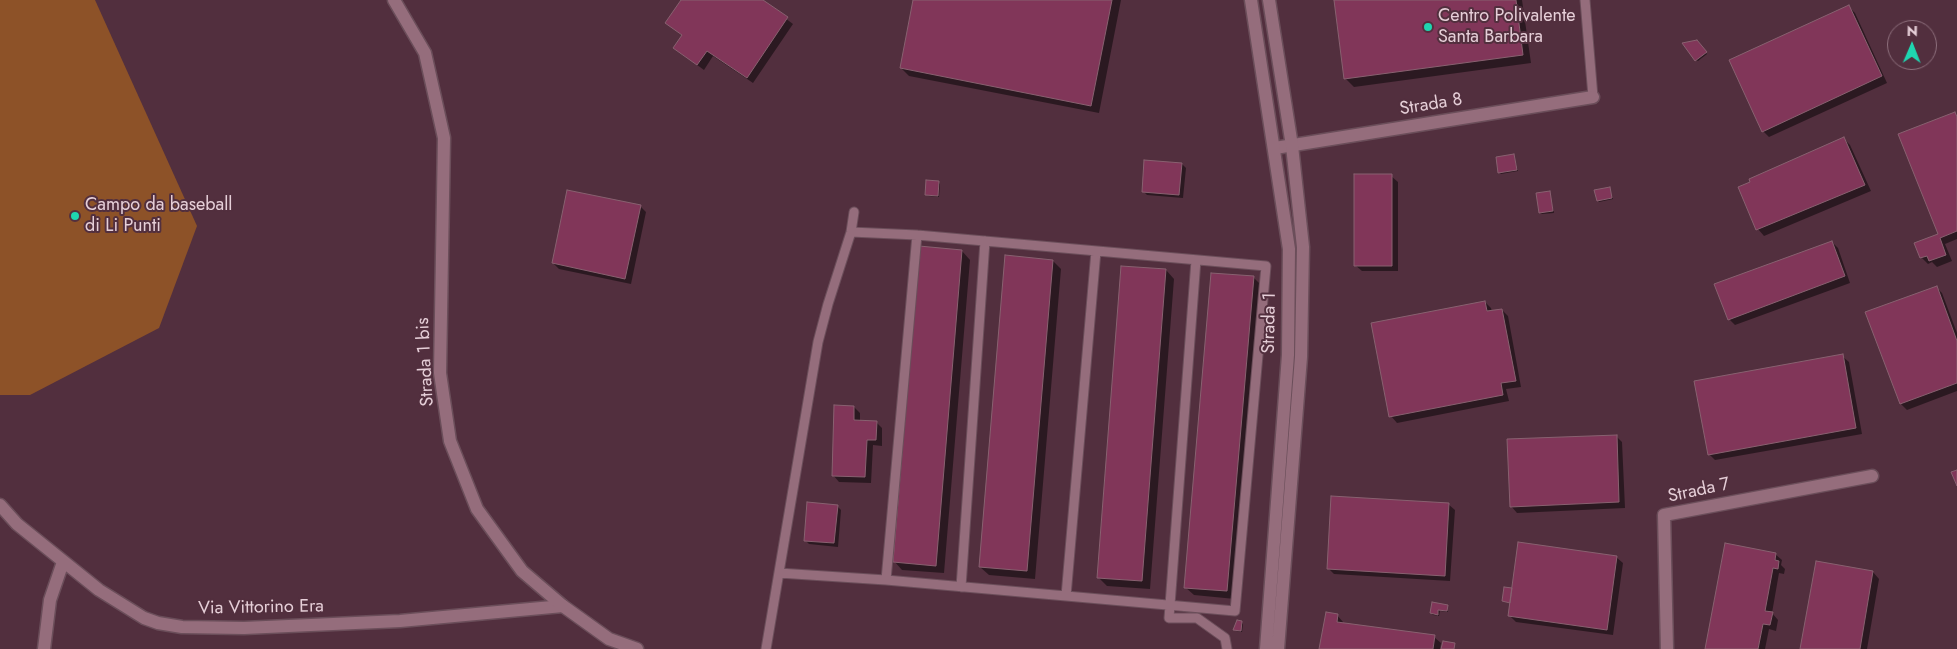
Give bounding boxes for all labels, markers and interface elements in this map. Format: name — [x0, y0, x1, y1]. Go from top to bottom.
place label: Centro Polivalente Santa Barbara — [1438, 6, 1576, 48]
north arrow — [1887, 20, 1937, 70]
marker: Centro Polivalente Santa Barbara — [1422, 21, 1434, 33]
text: N — [1907, 21, 1918, 41]
street label: Strada 8 — [1398, 89, 1464, 121]
place label: Campo da baseball di Li Punti — [85, 195, 232, 238]
marker: Campo da baseball di Li Punti — [69, 210, 81, 222]
street label: Strada 1 — [1259, 292, 1281, 354]
street label: Strada 1 bis — [413, 317, 439, 407]
street label: Strada 7 — [1666, 474, 1732, 508]
street label: Via Vittorino Era — [198, 596, 324, 620]

